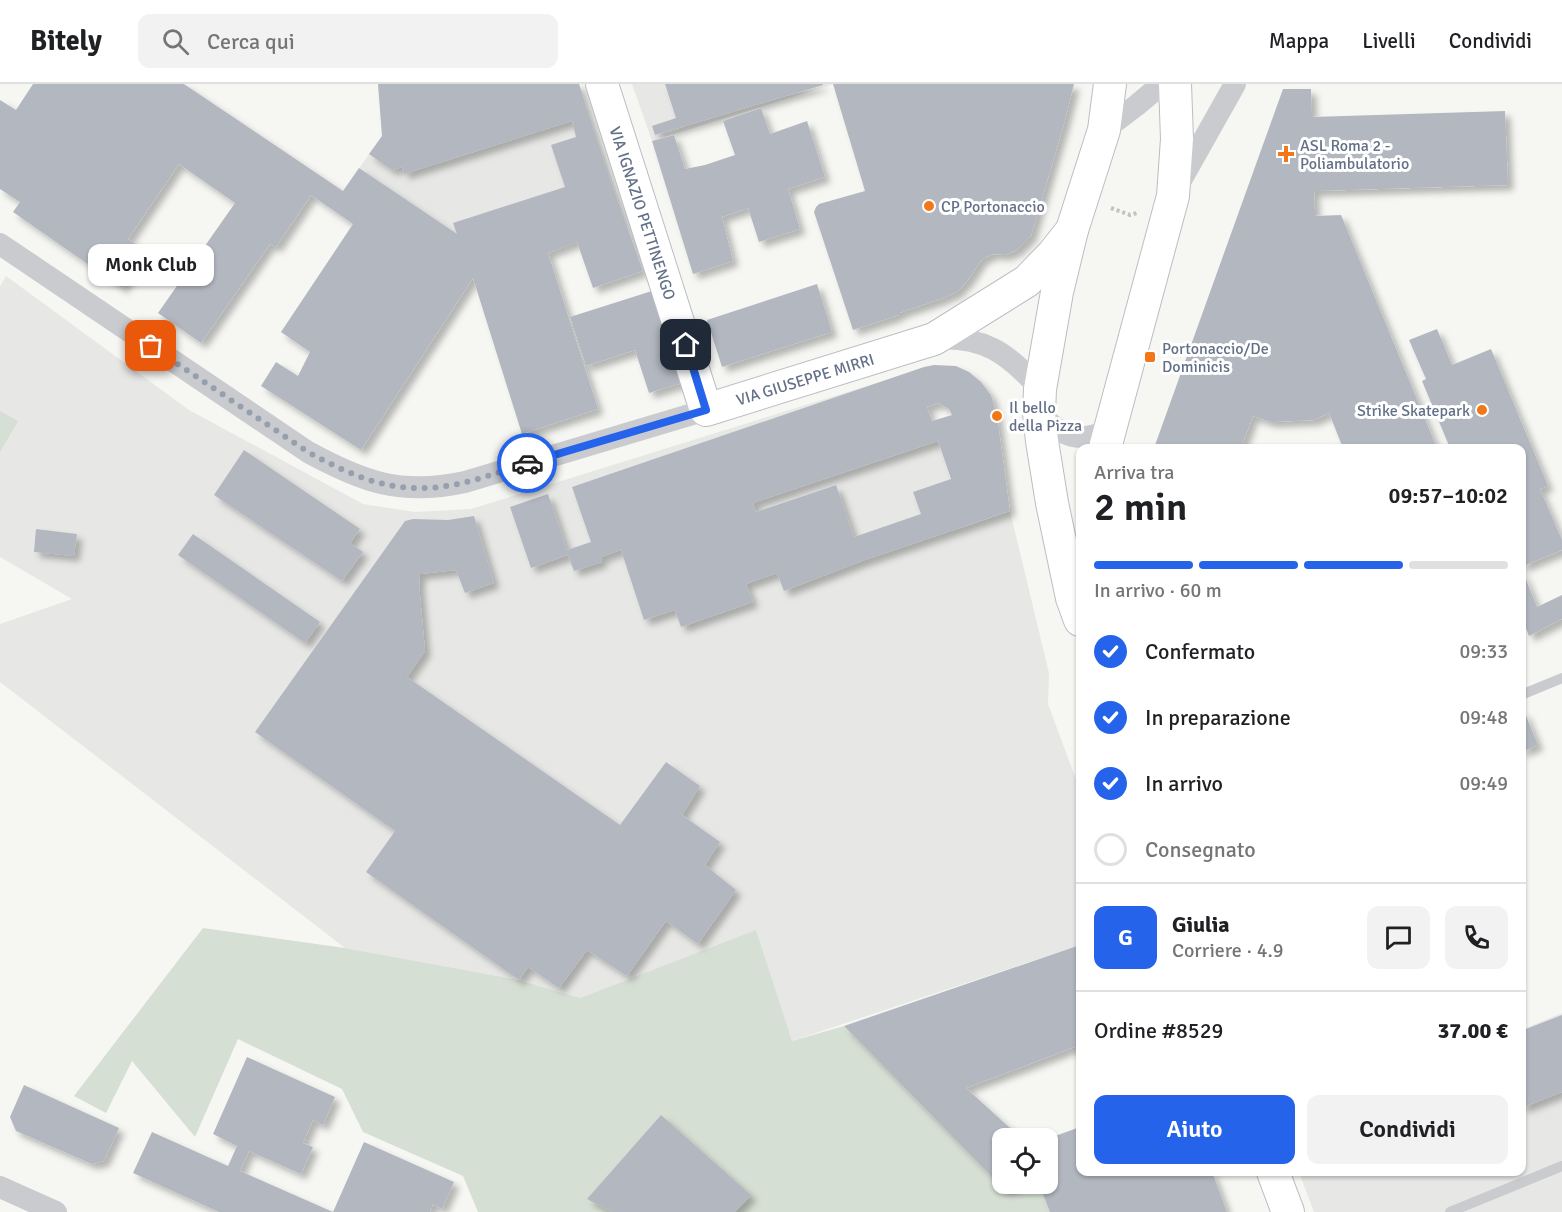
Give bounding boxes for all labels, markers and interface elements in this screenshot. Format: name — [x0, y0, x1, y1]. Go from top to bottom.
search box — [138, 14, 558, 68]
text: Bitely — [30, 24, 102, 58]
icon: search — [159, 25, 192, 58]
text: Cerca qui — [207, 28, 295, 55]
text: Mappa — [1269, 28, 1329, 54]
text: Livelli — [1362, 28, 1416, 54]
text: Condividi — [1449, 28, 1532, 54]
street label: VIA IGNAZIO PETTINENGO — [605, 124, 680, 303]
place label: ASL Roma 2 - Poliambulatorio — [1300, 136, 1409, 174]
marker: ASL Roma 2 - Poliambulatorio — [1277, 145, 1295, 163]
place label: CP Portonaccio — [941, 197, 1045, 217]
marker: CP Portonaccio — [922, 199, 936, 213]
callout: Monk Club — [88, 244, 214, 286]
text: Monk Club — [105, 252, 197, 277]
pin — [660, 319, 711, 370]
pin — [125, 320, 176, 371]
icon: home — [669, 328, 702, 361]
icon: bag — [134, 329, 167, 362]
place label: Portonaccio/De Dominicis — [1162, 339, 1269, 377]
street label: VIA GIUSEPPE MIRRI — [734, 349, 877, 410]
marker: Portonaccio/De Dominicis — [1143, 350, 1157, 364]
place label: Il bello della Pizza — [1009, 398, 1082, 436]
place label: Strike Skatepark — [1357, 401, 1470, 421]
marker: Strike Skatepark — [1475, 403, 1489, 417]
marker: Il bello della Pizza — [990, 409, 1004, 423]
courier — [497, 433, 557, 493]
icon: car — [511, 447, 544, 480]
text: Arriva tra — [1094, 460, 1174, 485]
text: 09:57–10:02 — [1389, 482, 1508, 509]
text: 2 min — [1094, 483, 1187, 531]
text: In arrivo · 60 m — [1094, 578, 1222, 603]
icon: check — [1094, 635, 1127, 668]
text: Confermato — [1145, 638, 1255, 665]
text: 09:33 — [1459, 639, 1508, 664]
icon: check — [1094, 701, 1127, 734]
text: In preparazione — [1145, 704, 1291, 731]
text: 09:48 — [1459, 705, 1508, 730]
icon: check — [1094, 767, 1127, 800]
text: In arrivo — [1145, 770, 1223, 797]
text: 09:49 — [1459, 771, 1508, 796]
text: Consegnato — [1145, 836, 1256, 863]
button: chat — [1367, 906, 1430, 969]
button: phone — [1445, 906, 1508, 969]
text: Giulia — [1172, 911, 1230, 938]
text: G — [1118, 924, 1133, 951]
text: Corriere · 4.9 — [1172, 938, 1284, 963]
text: Ordine #8529 — [1094, 1017, 1223, 1044]
text: 37.00 € — [1437, 1017, 1508, 1044]
button: Aiuto — [1094, 1095, 1295, 1164]
button: Condividi — [1307, 1095, 1508, 1164]
map controls — [992, 1128, 1058, 1194]
button: locate — [992, 1128, 1058, 1194]

